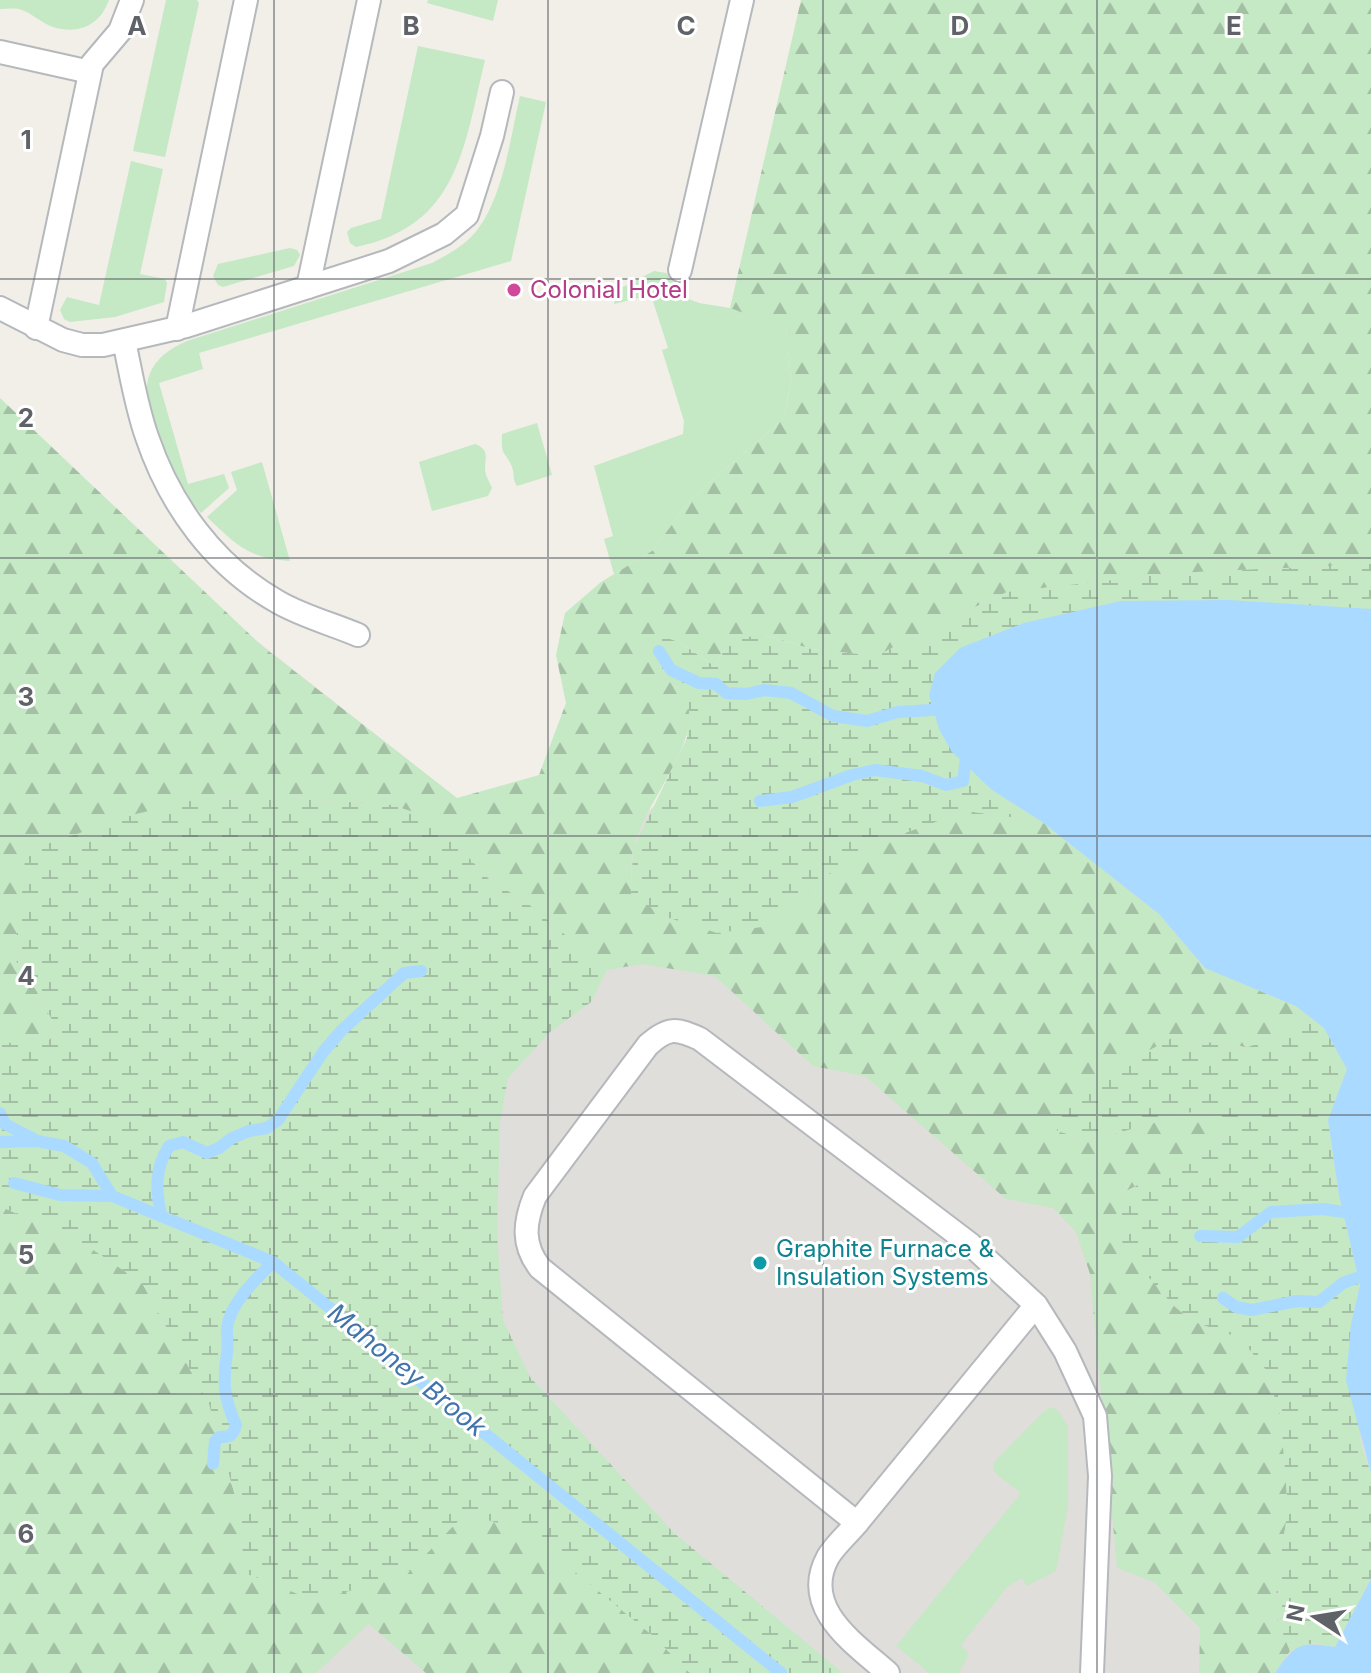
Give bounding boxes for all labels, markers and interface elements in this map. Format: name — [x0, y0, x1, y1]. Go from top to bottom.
text: A — [127, 10, 147, 41]
text: B — [402, 10, 420, 41]
text: C — [676, 10, 696, 41]
text: D — [951, 10, 969, 41]
text: E — [1226, 10, 1242, 41]
text: 1 — [20, 124, 32, 155]
place label: Colonial Hotel — [530, 275, 688, 304]
marker: Colonial Hotel — [505, 281, 523, 299]
text: 2 — [18, 402, 34, 433]
text: 3 — [18, 681, 34, 712]
text: 4 — [17, 960, 35, 991]
place label: Graphite Furnace & Insulation Systems — [776, 1234, 995, 1291]
text: 5 — [18, 1239, 34, 1270]
marker: Graphite Furnace & Insulation Systems — [751, 1254, 769, 1272]
water label: Mahoney Brook — [322, 1297, 493, 1443]
text: 6 — [18, 1518, 34, 1549]
north arrow — [1275, 1577, 1355, 1657]
text: N — [1281, 1602, 1310, 1624]

